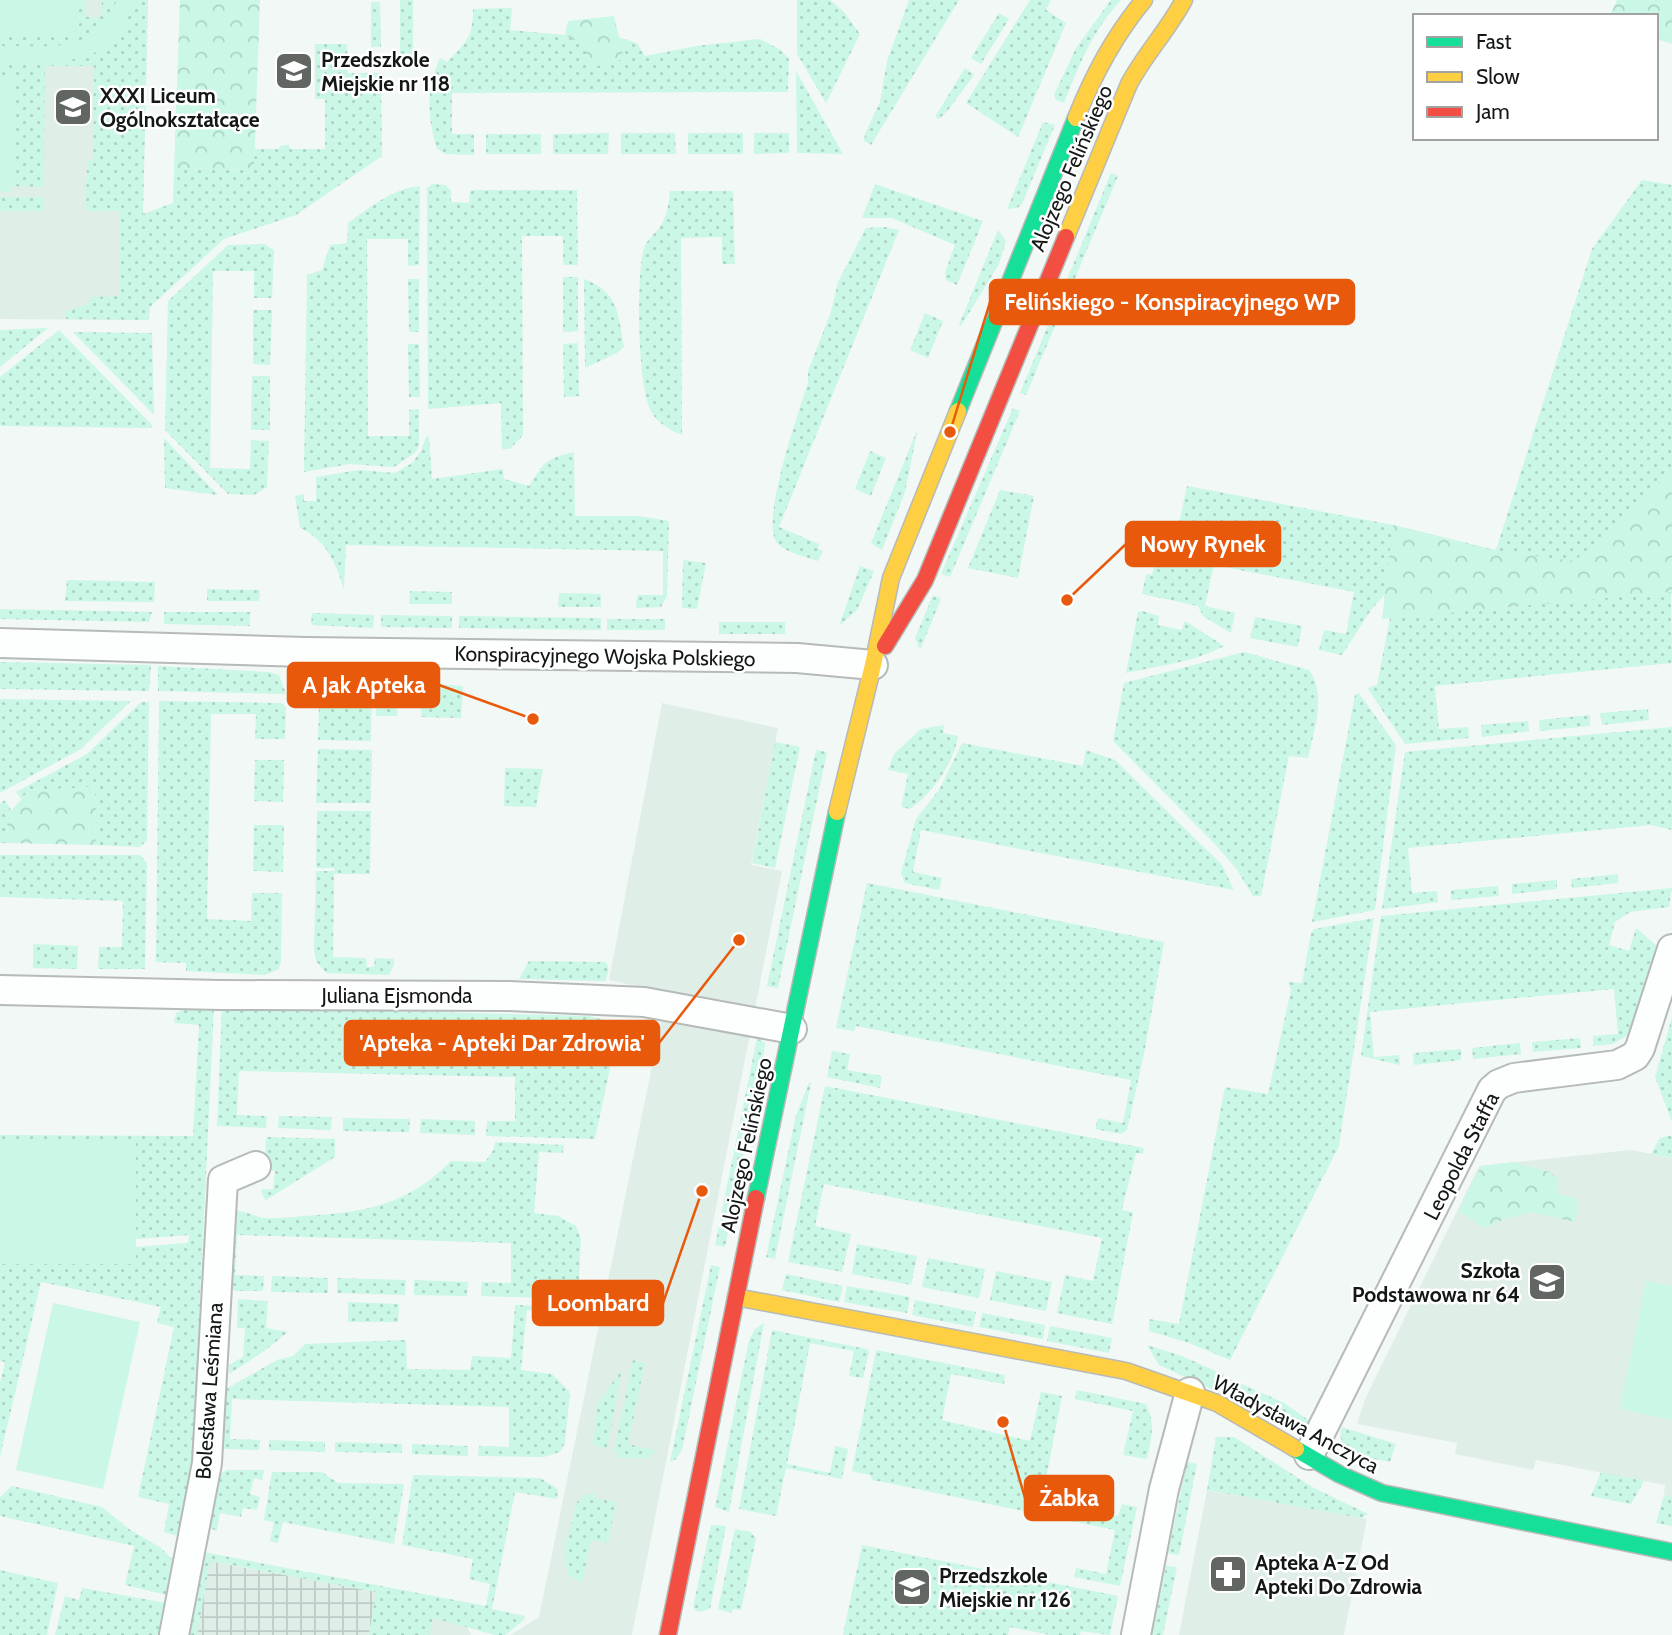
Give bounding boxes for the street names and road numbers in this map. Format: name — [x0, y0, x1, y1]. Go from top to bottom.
street label: Alojzego Felińskiego — [1025, 81, 1118, 255]
street label: Konspiracyjnego Wojska Polskiego — [454, 641, 756, 672]
street label: Juliana Ejsmonda — [321, 983, 472, 1009]
street label: Alojzego Felińskiego — [715, 1055, 778, 1235]
street label: Leopolda Staffa — [1418, 1088, 1504, 1224]
street label: Bolesława Leśmiana — [190, 1302, 228, 1480]
street label: Władysława Anczyca — [1209, 1370, 1383, 1478]

